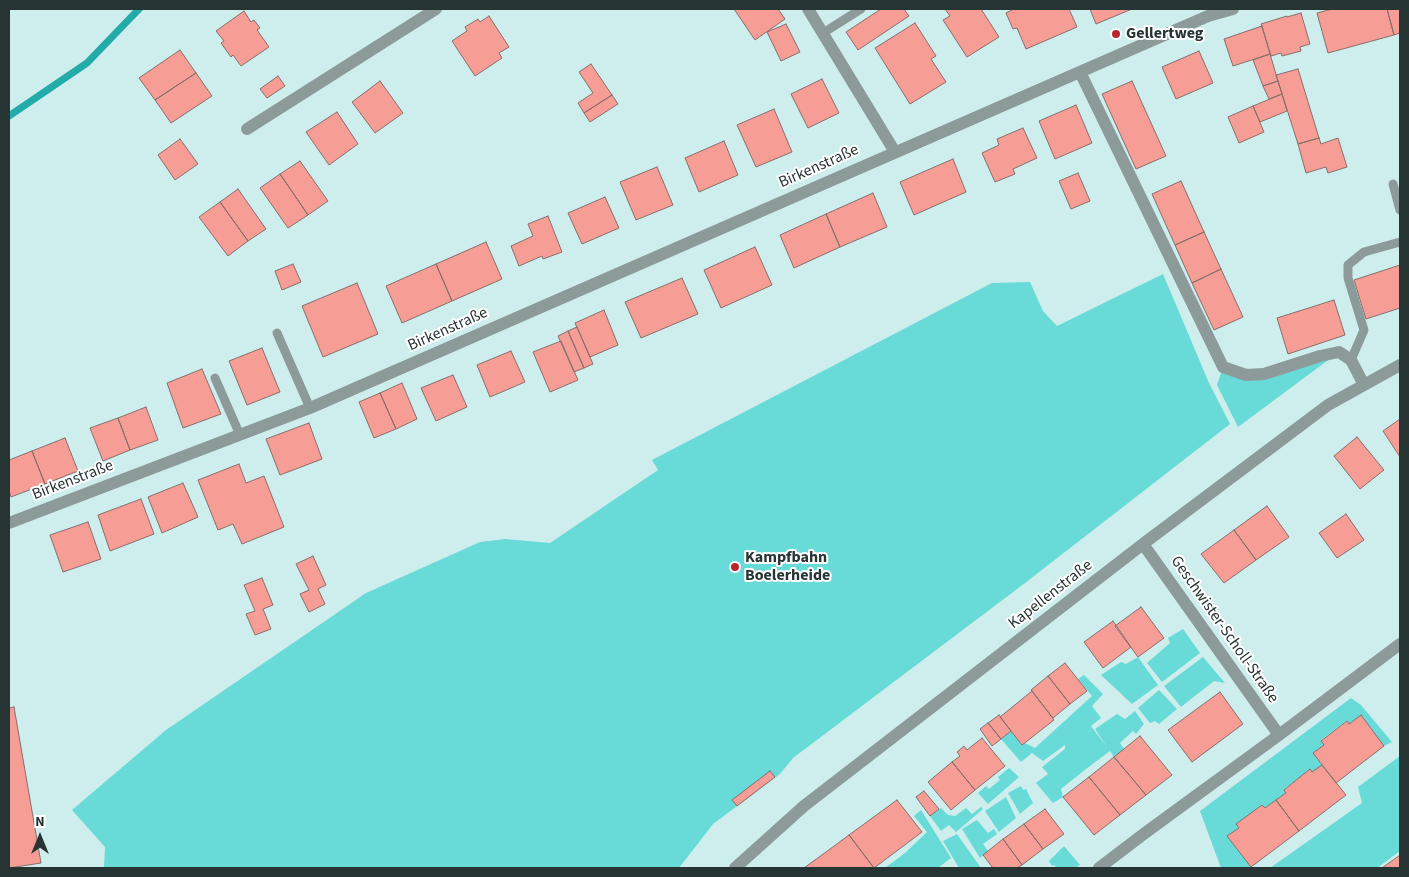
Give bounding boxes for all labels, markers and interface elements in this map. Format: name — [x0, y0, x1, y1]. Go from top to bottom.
place label: Gellertweg — [1126, 24, 1203, 44]
marker: Gellertweg — [1110, 28, 1122, 40]
street label: Birkenstraße — [776, 141, 862, 193]
street label: Birkenstraße — [405, 304, 491, 356]
street label: Birkenstraße — [30, 457, 116, 505]
place label: Kampfbahn Boelerheide — [745, 548, 830, 586]
street label: Geschwister-Scholl-Straße — [1166, 553, 1282, 707]
street label: Kapellenstraße — [1005, 556, 1097, 634]
marker: Kampfbahn Boelerheide — [729, 561, 741, 573]
north arrow — [15, 812, 65, 862]
text: N — [35, 812, 45, 832]

